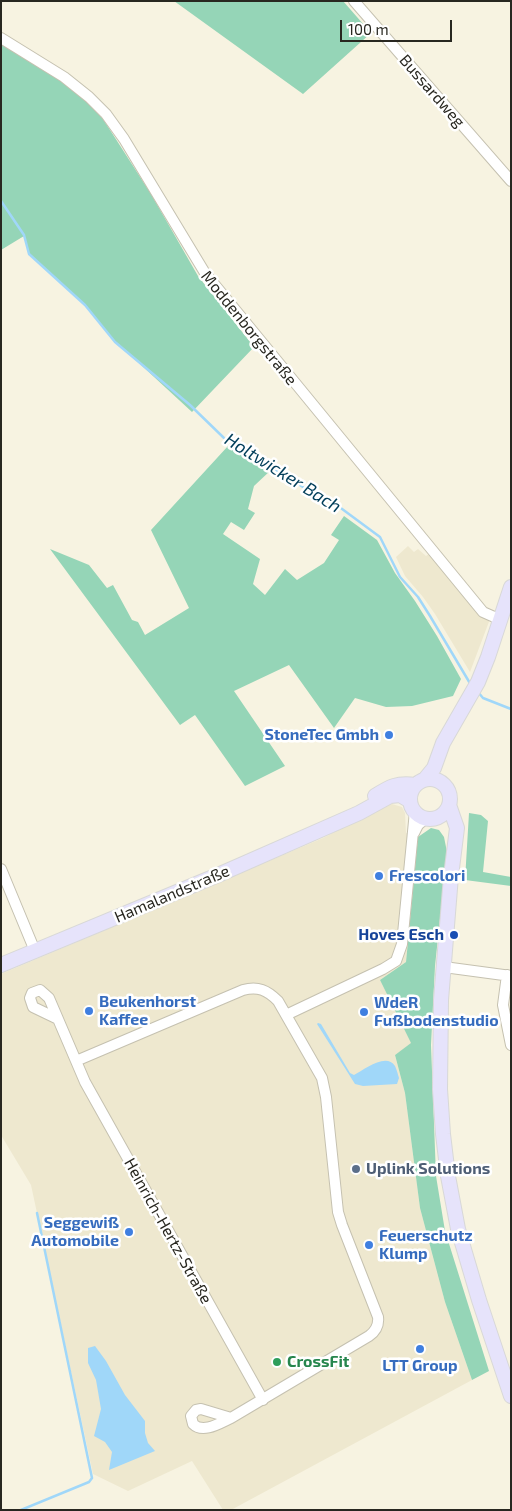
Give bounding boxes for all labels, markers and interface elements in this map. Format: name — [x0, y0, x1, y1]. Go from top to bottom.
scale bar — [342, 10, 454, 42]
text: 100 m — [348, 20, 389, 38]
street label: Bussardweg — [395, 51, 469, 131]
street label: Moddenborgstraße — [197, 267, 301, 389]
water label: Holtwicker Bach — [221, 429, 345, 517]
place label: StoneTec Gmbh — [264, 725, 379, 745]
marker: StoneTec Gmbh — [383, 729, 395, 741]
street label: Hamalandstraße — [112, 861, 232, 927]
place label: Frescolori — [389, 866, 465, 886]
marker: Frescolori — [373, 870, 385, 882]
place label: Hoves Esch — [358, 925, 444, 945]
marker: Hoves Esch — [448, 929, 460, 941]
place label: Beukenhorst Kaffee — [99, 992, 196, 1030]
place label: WdeR Fußbodenstudio — [374, 993, 499, 1031]
marker: Beukenhorst Kaffee — [83, 1005, 95, 1017]
marker: WdeR Fußbodenstudio — [358, 1006, 370, 1018]
street label: Heinrich-Hertz-Straße — [120, 1155, 216, 1307]
place label: Uplink Solutions — [366, 1159, 490, 1179]
marker: Uplink Solutions — [350, 1163, 362, 1175]
place label: Seggewiß Automobile — [31, 1213, 119, 1251]
marker: Seggewiß Automobile — [123, 1226, 135, 1238]
place label: Feuerschutz Klump — [379, 1226, 473, 1264]
marker: Feuerschutz Klump — [363, 1239, 375, 1251]
marker: LTT Group — [414, 1343, 426, 1355]
place label: CrossFit — [287, 1352, 349, 1372]
marker: CrossFit — [271, 1356, 283, 1368]
place label: LTT Group — [382, 1356, 458, 1376]

